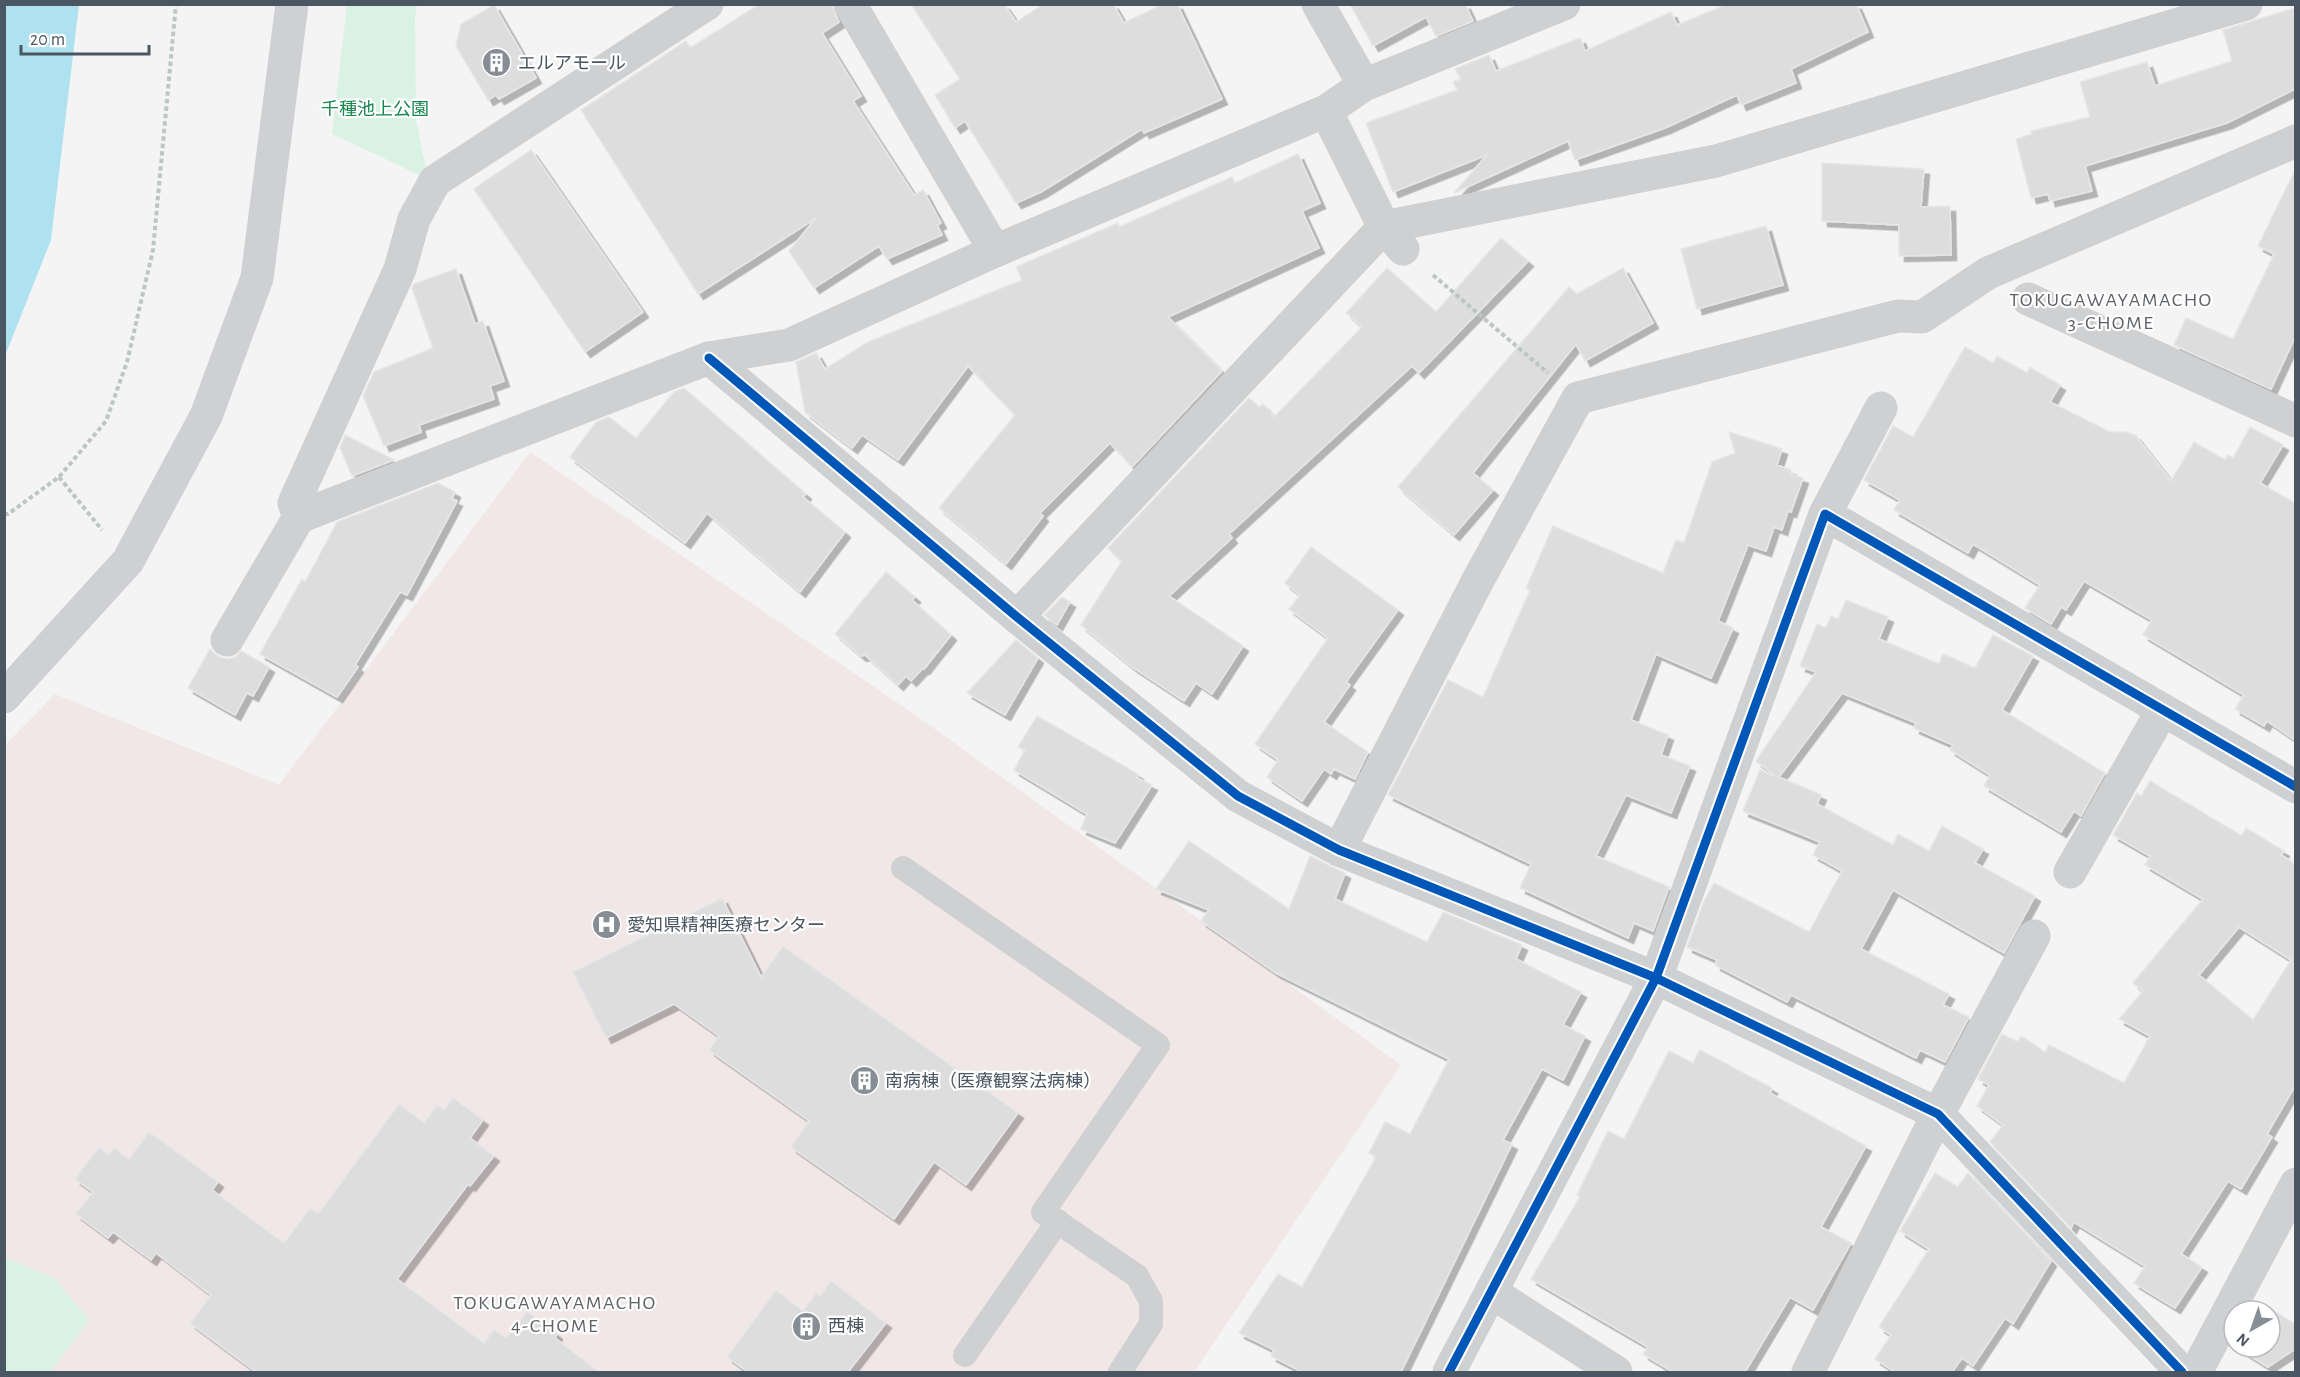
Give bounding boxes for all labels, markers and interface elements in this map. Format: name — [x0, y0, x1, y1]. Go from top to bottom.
scale bar — [21, 18, 148, 56]
text: 20 m — [30, 31, 65, 49]
building icon: エルアモール — [481, 47, 513, 79]
place label: エルアモール — [518, 55, 626, 73]
park label: 千種池上公園 — [321, 100, 429, 119]
district label: TOKUGAWAYAMACHO 3-CHOME — [2009, 290, 2213, 333]
hospital icon: 愛知県精神医療センター — [590, 909, 622, 941]
place label: 愛知県精神医療センター — [627, 915, 825, 935]
building icon: 南病棟（医療観察法病棟） — [848, 1065, 880, 1097]
place label: 南病棟（医療観察法病棟） — [885, 1071, 1101, 1091]
district label: TOKUGAWAYAMACHO 4-CHOME — [453, 1293, 657, 1336]
north arrow — [2222, 1299, 2282, 1359]
building icon: 西棟 — [791, 1310, 823, 1342]
place label: 西棟 — [828, 1316, 864, 1336]
text: N — [2234, 1330, 2252, 1349]

